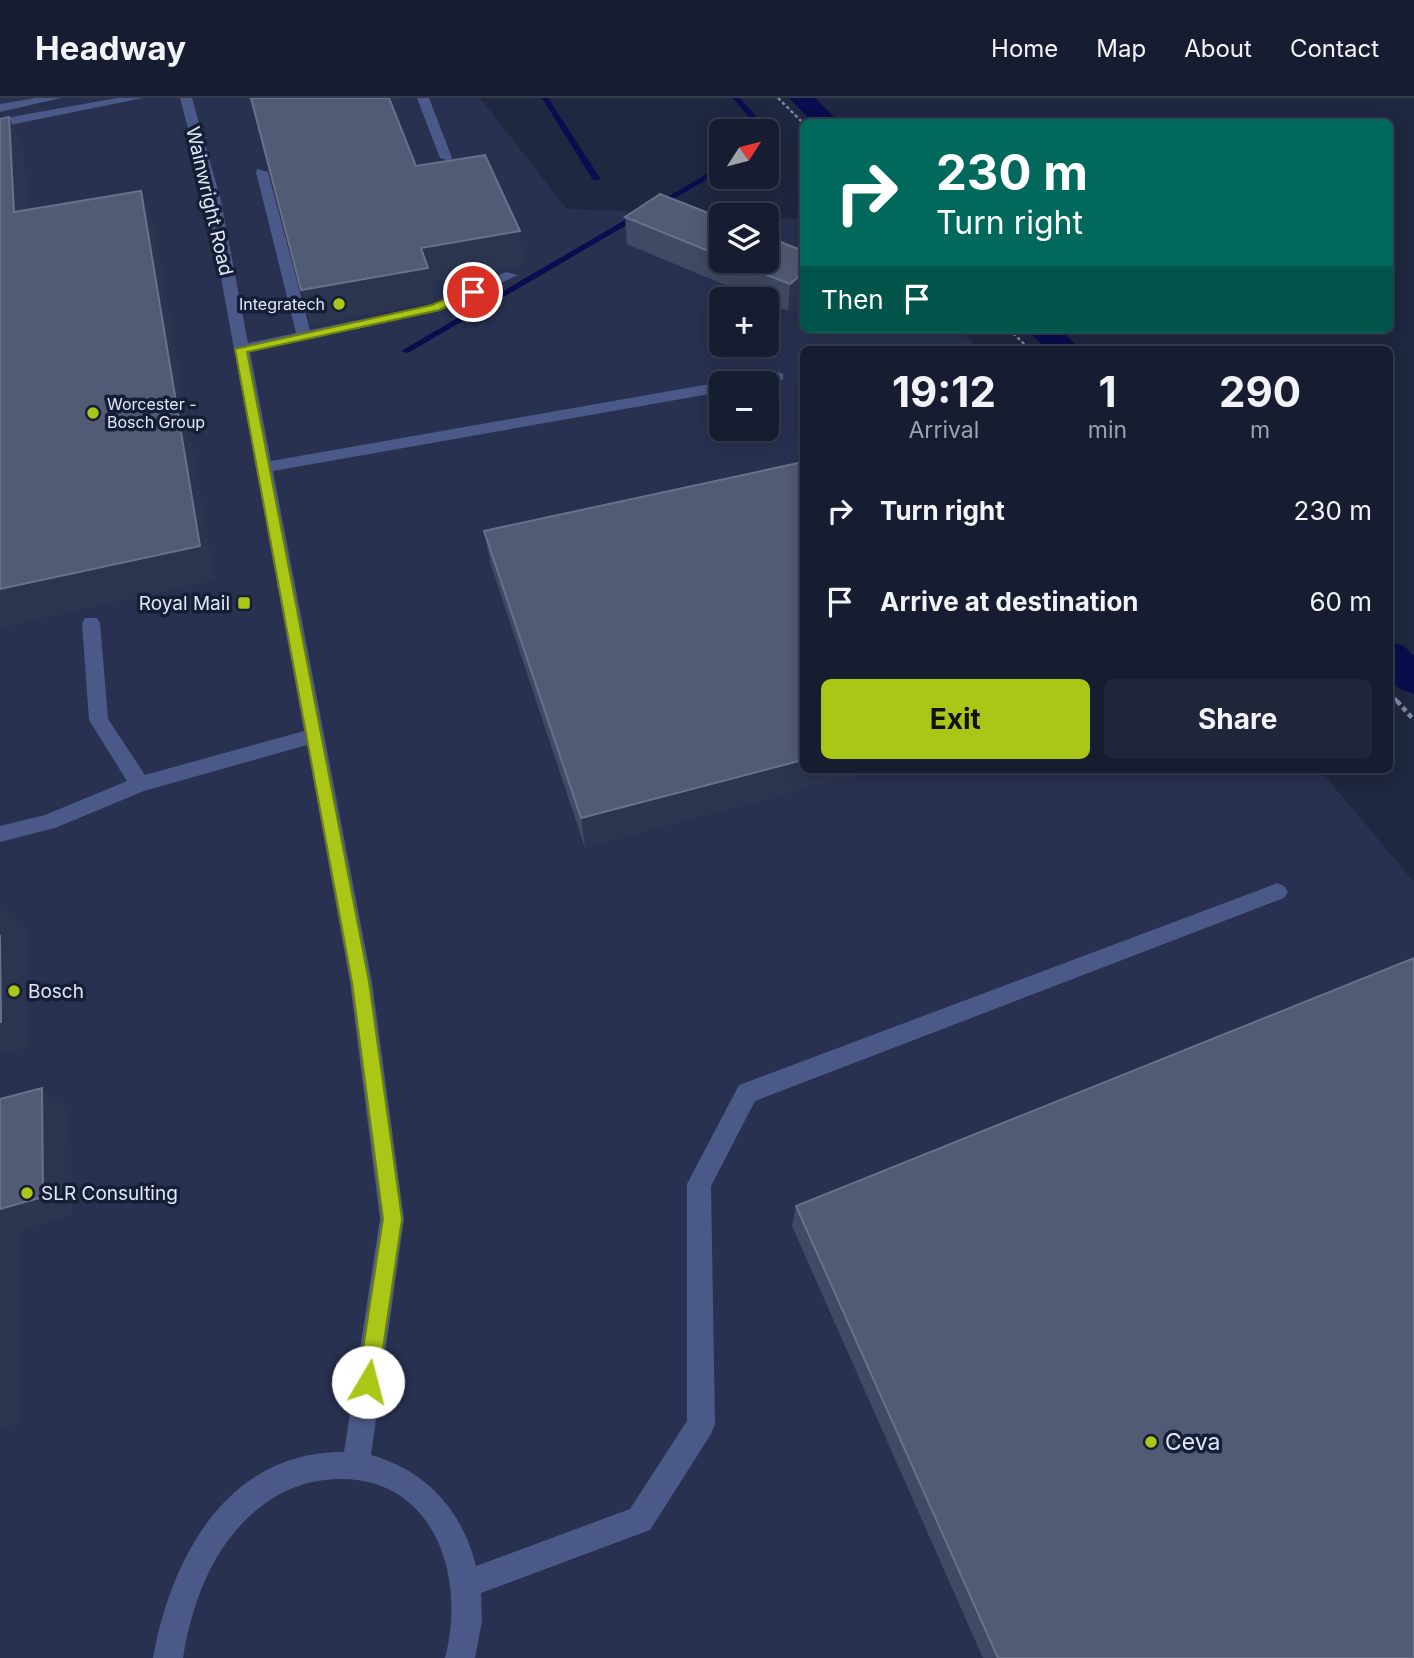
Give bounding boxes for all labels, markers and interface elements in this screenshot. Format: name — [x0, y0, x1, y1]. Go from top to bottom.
text: Headway — [35, 28, 186, 68]
text: Home — [991, 34, 1058, 63]
text: Map — [1096, 34, 1146, 63]
text: About — [1184, 34, 1252, 63]
text: Contact — [1290, 34, 1379, 63]
north arrow — [709, 119, 779, 189]
map controls — [709, 119, 779, 441]
street label: Wainwright Road — [181, 124, 238, 278]
text: 230 m — [936, 143, 1088, 202]
icon: right — [821, 147, 912, 238]
button: layers — [709, 203, 779, 273]
text: Turn right — [936, 203, 1083, 242]
pin — [443, 262, 503, 322]
icon: arrive — [454, 273, 492, 311]
icon: arrive — [898, 280, 936, 318]
text: Then — [821, 284, 884, 315]
button: + — [709, 287, 779, 357]
place label: Integratech — [239, 294, 325, 314]
marker: Integratech — [331, 296, 347, 312]
text: 19:12 — [892, 366, 996, 417]
text: 1 — [1098, 366, 1117, 417]
text: 290 — [1219, 366, 1301, 417]
button: − — [709, 371, 779, 441]
place label: Worcester - Bosch Group — [107, 394, 205, 432]
marker: Worcester - Bosch Group — [85, 405, 101, 421]
text: Arrival — [909, 416, 979, 444]
text: min — [1088, 416, 1127, 444]
text: m — [1250, 416, 1270, 444]
icon: right — [821, 492, 859, 530]
text: Turn right — [880, 495, 1005, 526]
text: 230 m — [1294, 495, 1372, 526]
icon: arrive — [821, 583, 859, 621]
text: Arrive at destination — [880, 586, 1139, 617]
text: 60 m — [1309, 586, 1372, 617]
place label: Royal Mail — [139, 592, 230, 615]
marker: Royal Mail — [236, 595, 252, 611]
button: Exit — [821, 679, 1090, 759]
button: Share — [1104, 679, 1372, 759]
place label: Bosch — [28, 980, 84, 1003]
marker: Bosch — [6, 983, 22, 999]
place label: SLR Consulting — [41, 1182, 178, 1205]
marker: SLR Consulting — [19, 1185, 35, 1201]
position arrow — [331, 1345, 405, 1419]
place label: Ceva — [1165, 1428, 1221, 1456]
marker: Ceva — [1143, 1434, 1159, 1450]

